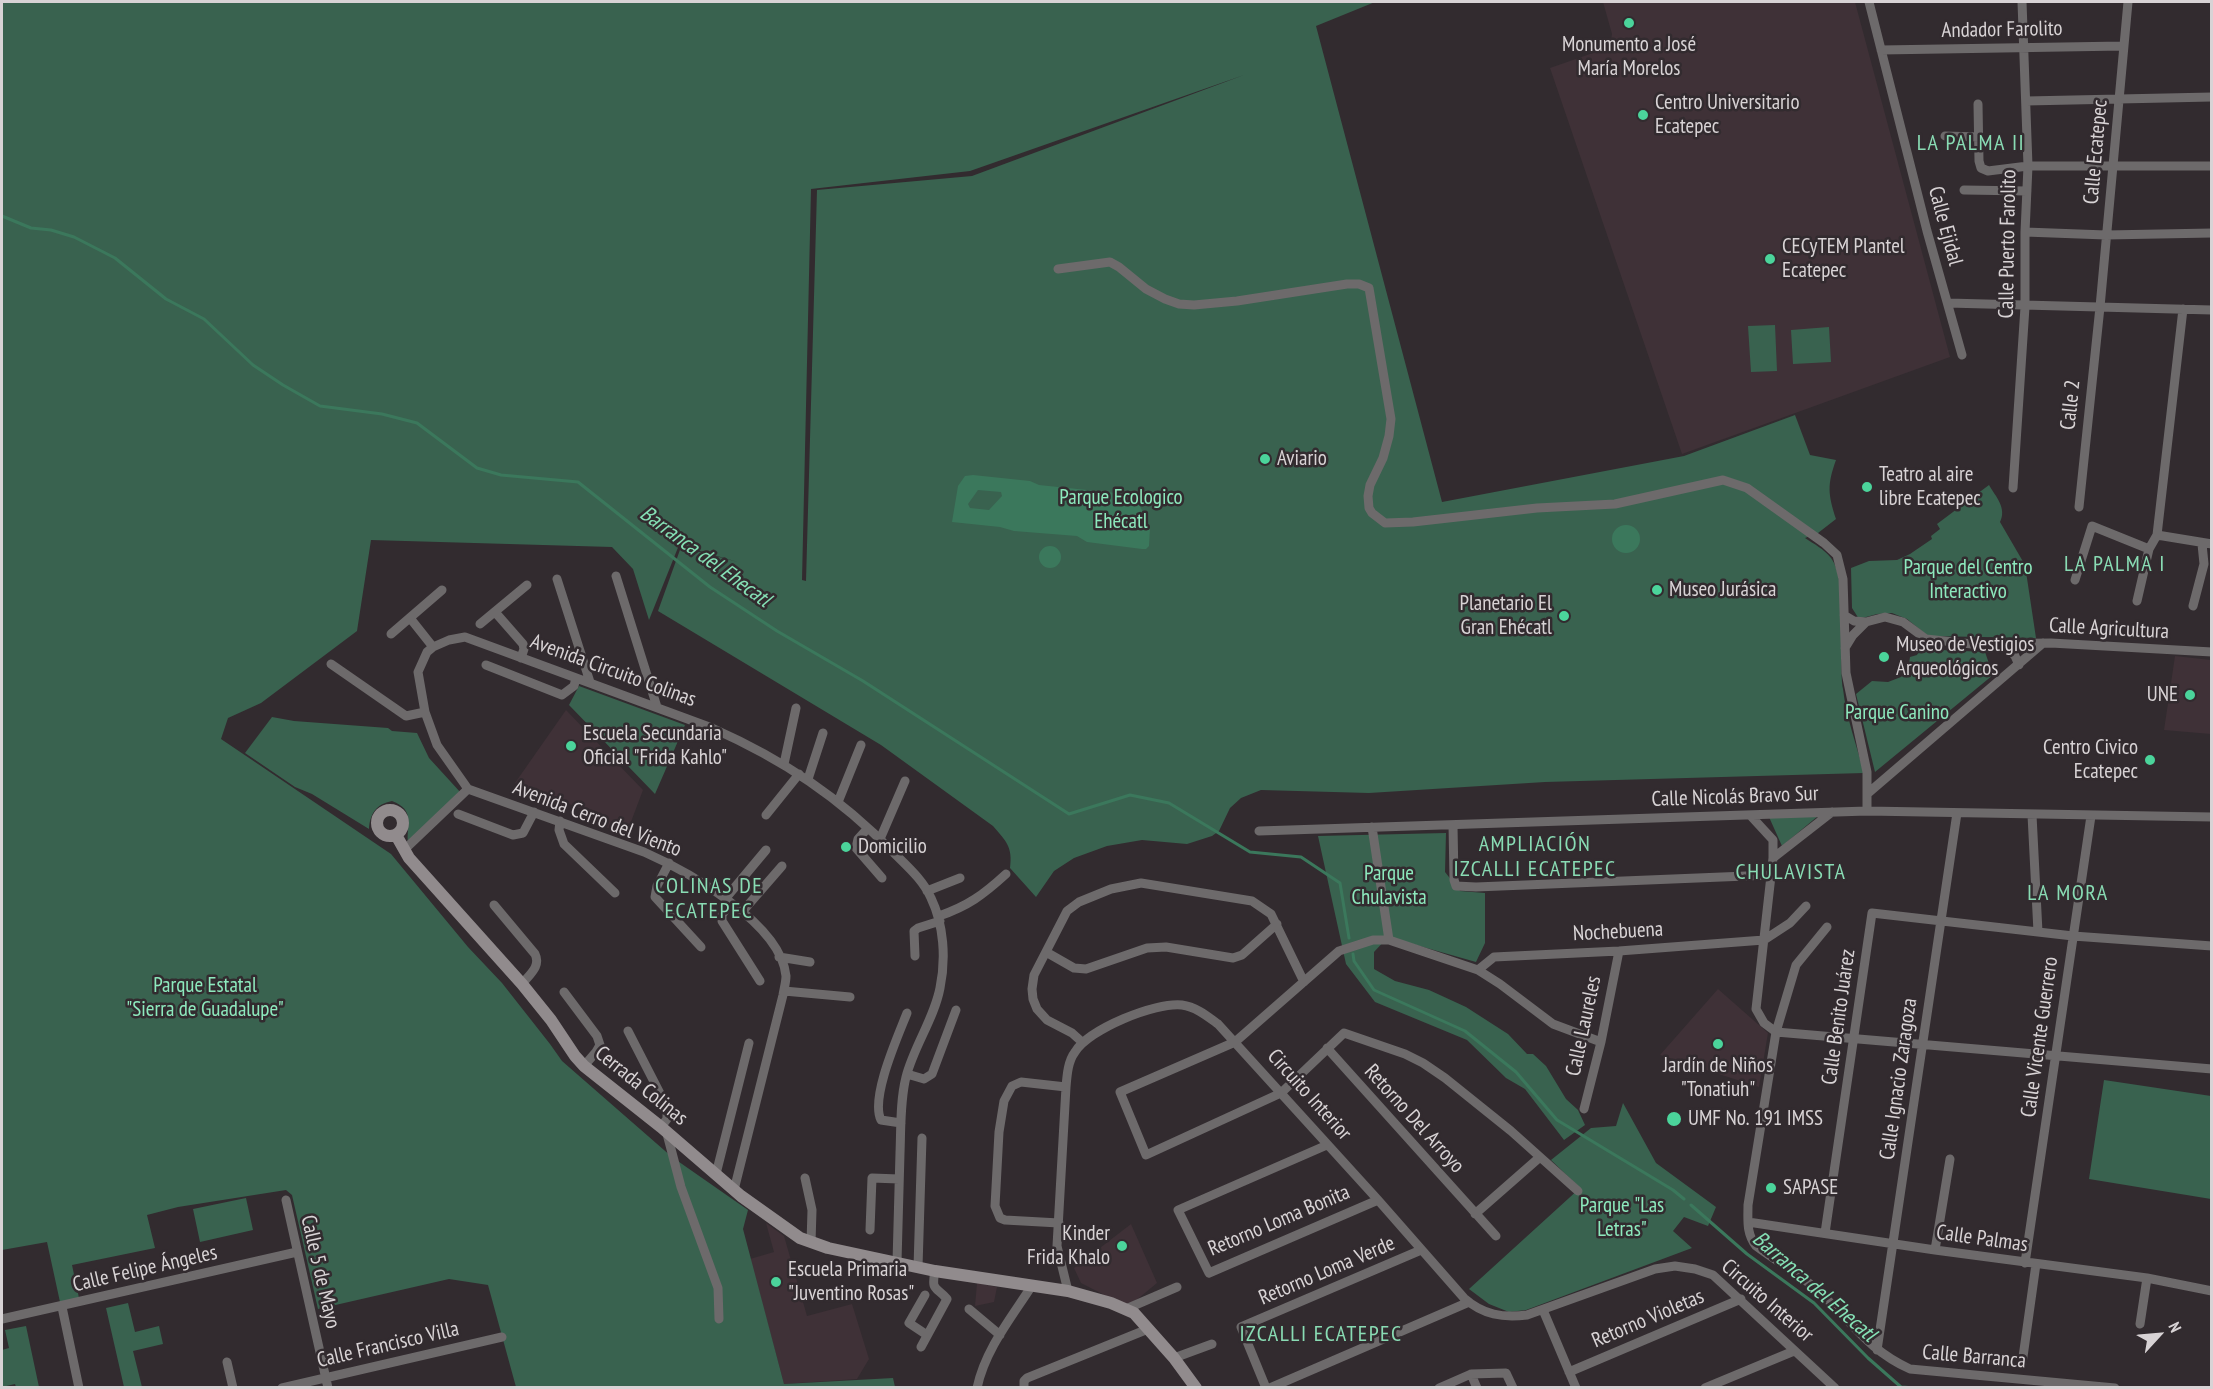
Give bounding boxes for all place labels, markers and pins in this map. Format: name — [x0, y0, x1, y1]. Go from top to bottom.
marker: Monumento a José María Morelos — [1622, 16, 1636, 30]
place label: Monumento a José María Morelos — [1562, 32, 1696, 82]
place label: Centro Universitario Ecatepec — [1655, 90, 1799, 140]
marker: Centro Universitario Ecatepec — [1636, 108, 1650, 122]
place label: CECyTEM Plantel Ecatepec — [1782, 234, 1905, 284]
marker: CECyTEM Plantel Ecatepec — [1763, 252, 1777, 266]
place label: Aviario — [1277, 446, 1327, 472]
marker: Aviario — [1258, 452, 1272, 466]
place label: Teatro al aire libre Ecatepec — [1879, 462, 1981, 512]
marker: Teatro al aire libre Ecatepec — [1860, 480, 1874, 494]
place label: Museo Jurásica — [1669, 577, 1776, 603]
marker: Museo Jurásica — [1650, 583, 1664, 597]
place label: Planetario El Gran Ehécatl — [1459, 591, 1552, 641]
marker: Planetario El Gran Ehécatl — [1557, 609, 1571, 623]
place label: Museo de Vestigios Arqueológicos — [1896, 632, 2034, 682]
marker: Museo de Vestigios Arqueológicos — [1877, 650, 1891, 664]
place label: UNE — [2147, 682, 2178, 708]
marker: UNE — [2183, 688, 2197, 702]
place label: Escuela Secundaria Oficial "Frida Kahlo" — [583, 721, 727, 771]
place label: Centro Civico Ecatepec — [2043, 735, 2138, 785]
marker: Escuela Secundaria Oficial "Frida Kahlo" — [564, 739, 578, 753]
marker: Centro Civico Ecatepec — [2143, 753, 2157, 767]
place label: Domicilio — [858, 834, 927, 860]
marker: Domicilio — [839, 840, 853, 854]
marker: Jardín de Niños "Tonatiuh" — [1711, 1037, 1725, 1051]
place label: Jardín de Niños "Tonatiuh" — [1663, 1053, 1773, 1103]
place label: UMF No. 191 IMSS — [1688, 1106, 1823, 1132]
marker: UMF No. 191 IMSS — [1665, 1110, 1683, 1128]
place label: SAPASE — [1783, 1175, 1838, 1201]
marker: SAPASE — [1764, 1181, 1778, 1195]
place label: Kinder Frida Khalo — [1027, 1221, 1110, 1271]
marker: Kinder Frida Khalo — [1115, 1239, 1129, 1253]
place label: Escuela Primaria "Juventino Rosas" — [788, 1257, 914, 1307]
marker: Escuela Primaria "Juventino Rosas" — [769, 1275, 783, 1289]

